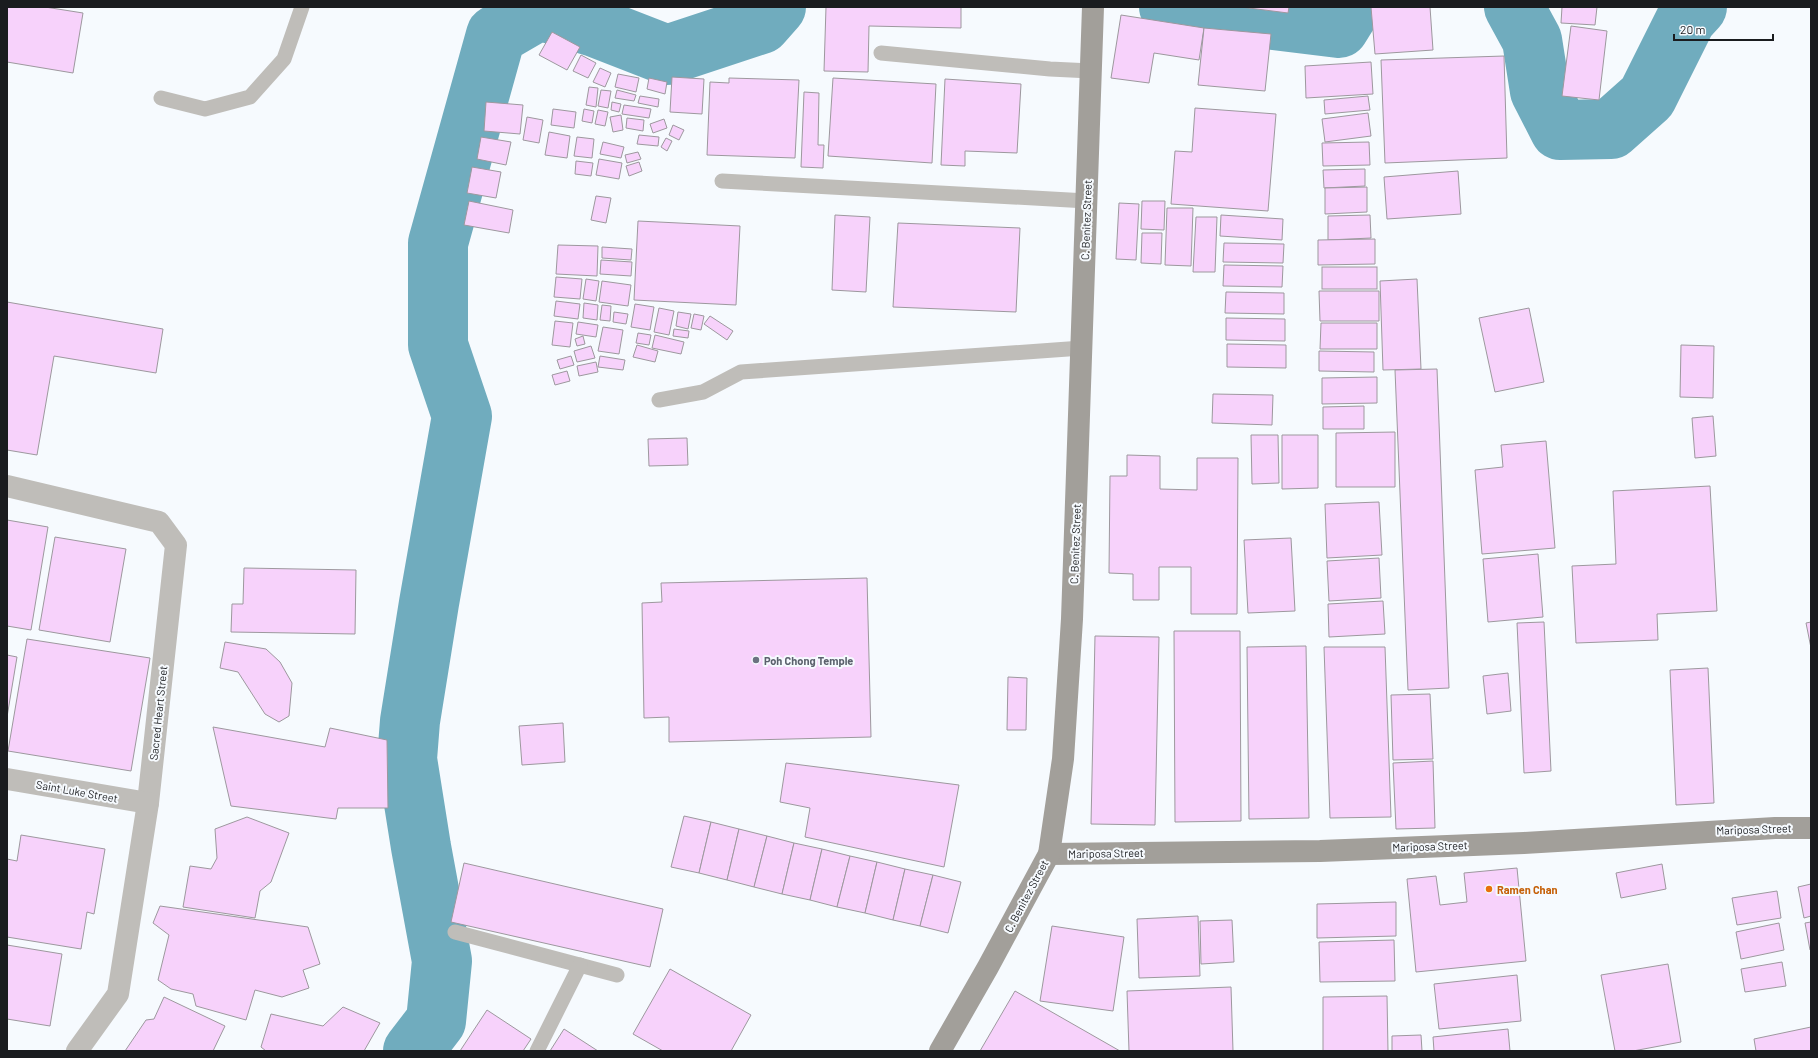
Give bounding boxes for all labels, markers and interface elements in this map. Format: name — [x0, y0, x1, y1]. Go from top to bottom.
scale bar — [1674, 16, 1773, 42]
text: 20 m — [1680, 22, 1706, 36]
street label: C. Benitez Street — [1078, 180, 1094, 260]
street label: C. Benitez Street — [1067, 504, 1083, 584]
place label: Poh Chong Temple — [764, 654, 853, 667]
marker: Poh Chong Temple — [751, 655, 761, 665]
street label: Sacred Heart Street — [147, 665, 169, 761]
street label: Saint Luke Street — [35, 777, 119, 805]
street label: Mariposa Street — [1716, 821, 1792, 837]
street label: Mariposa Street — [1392, 838, 1468, 854]
street label: Mariposa Street — [1068, 846, 1144, 860]
street label: C. Benitez Street — [1001, 858, 1051, 934]
place label: Ramen Chan — [1497, 883, 1557, 896]
marker: Ramen Chan — [1484, 884, 1494, 894]

